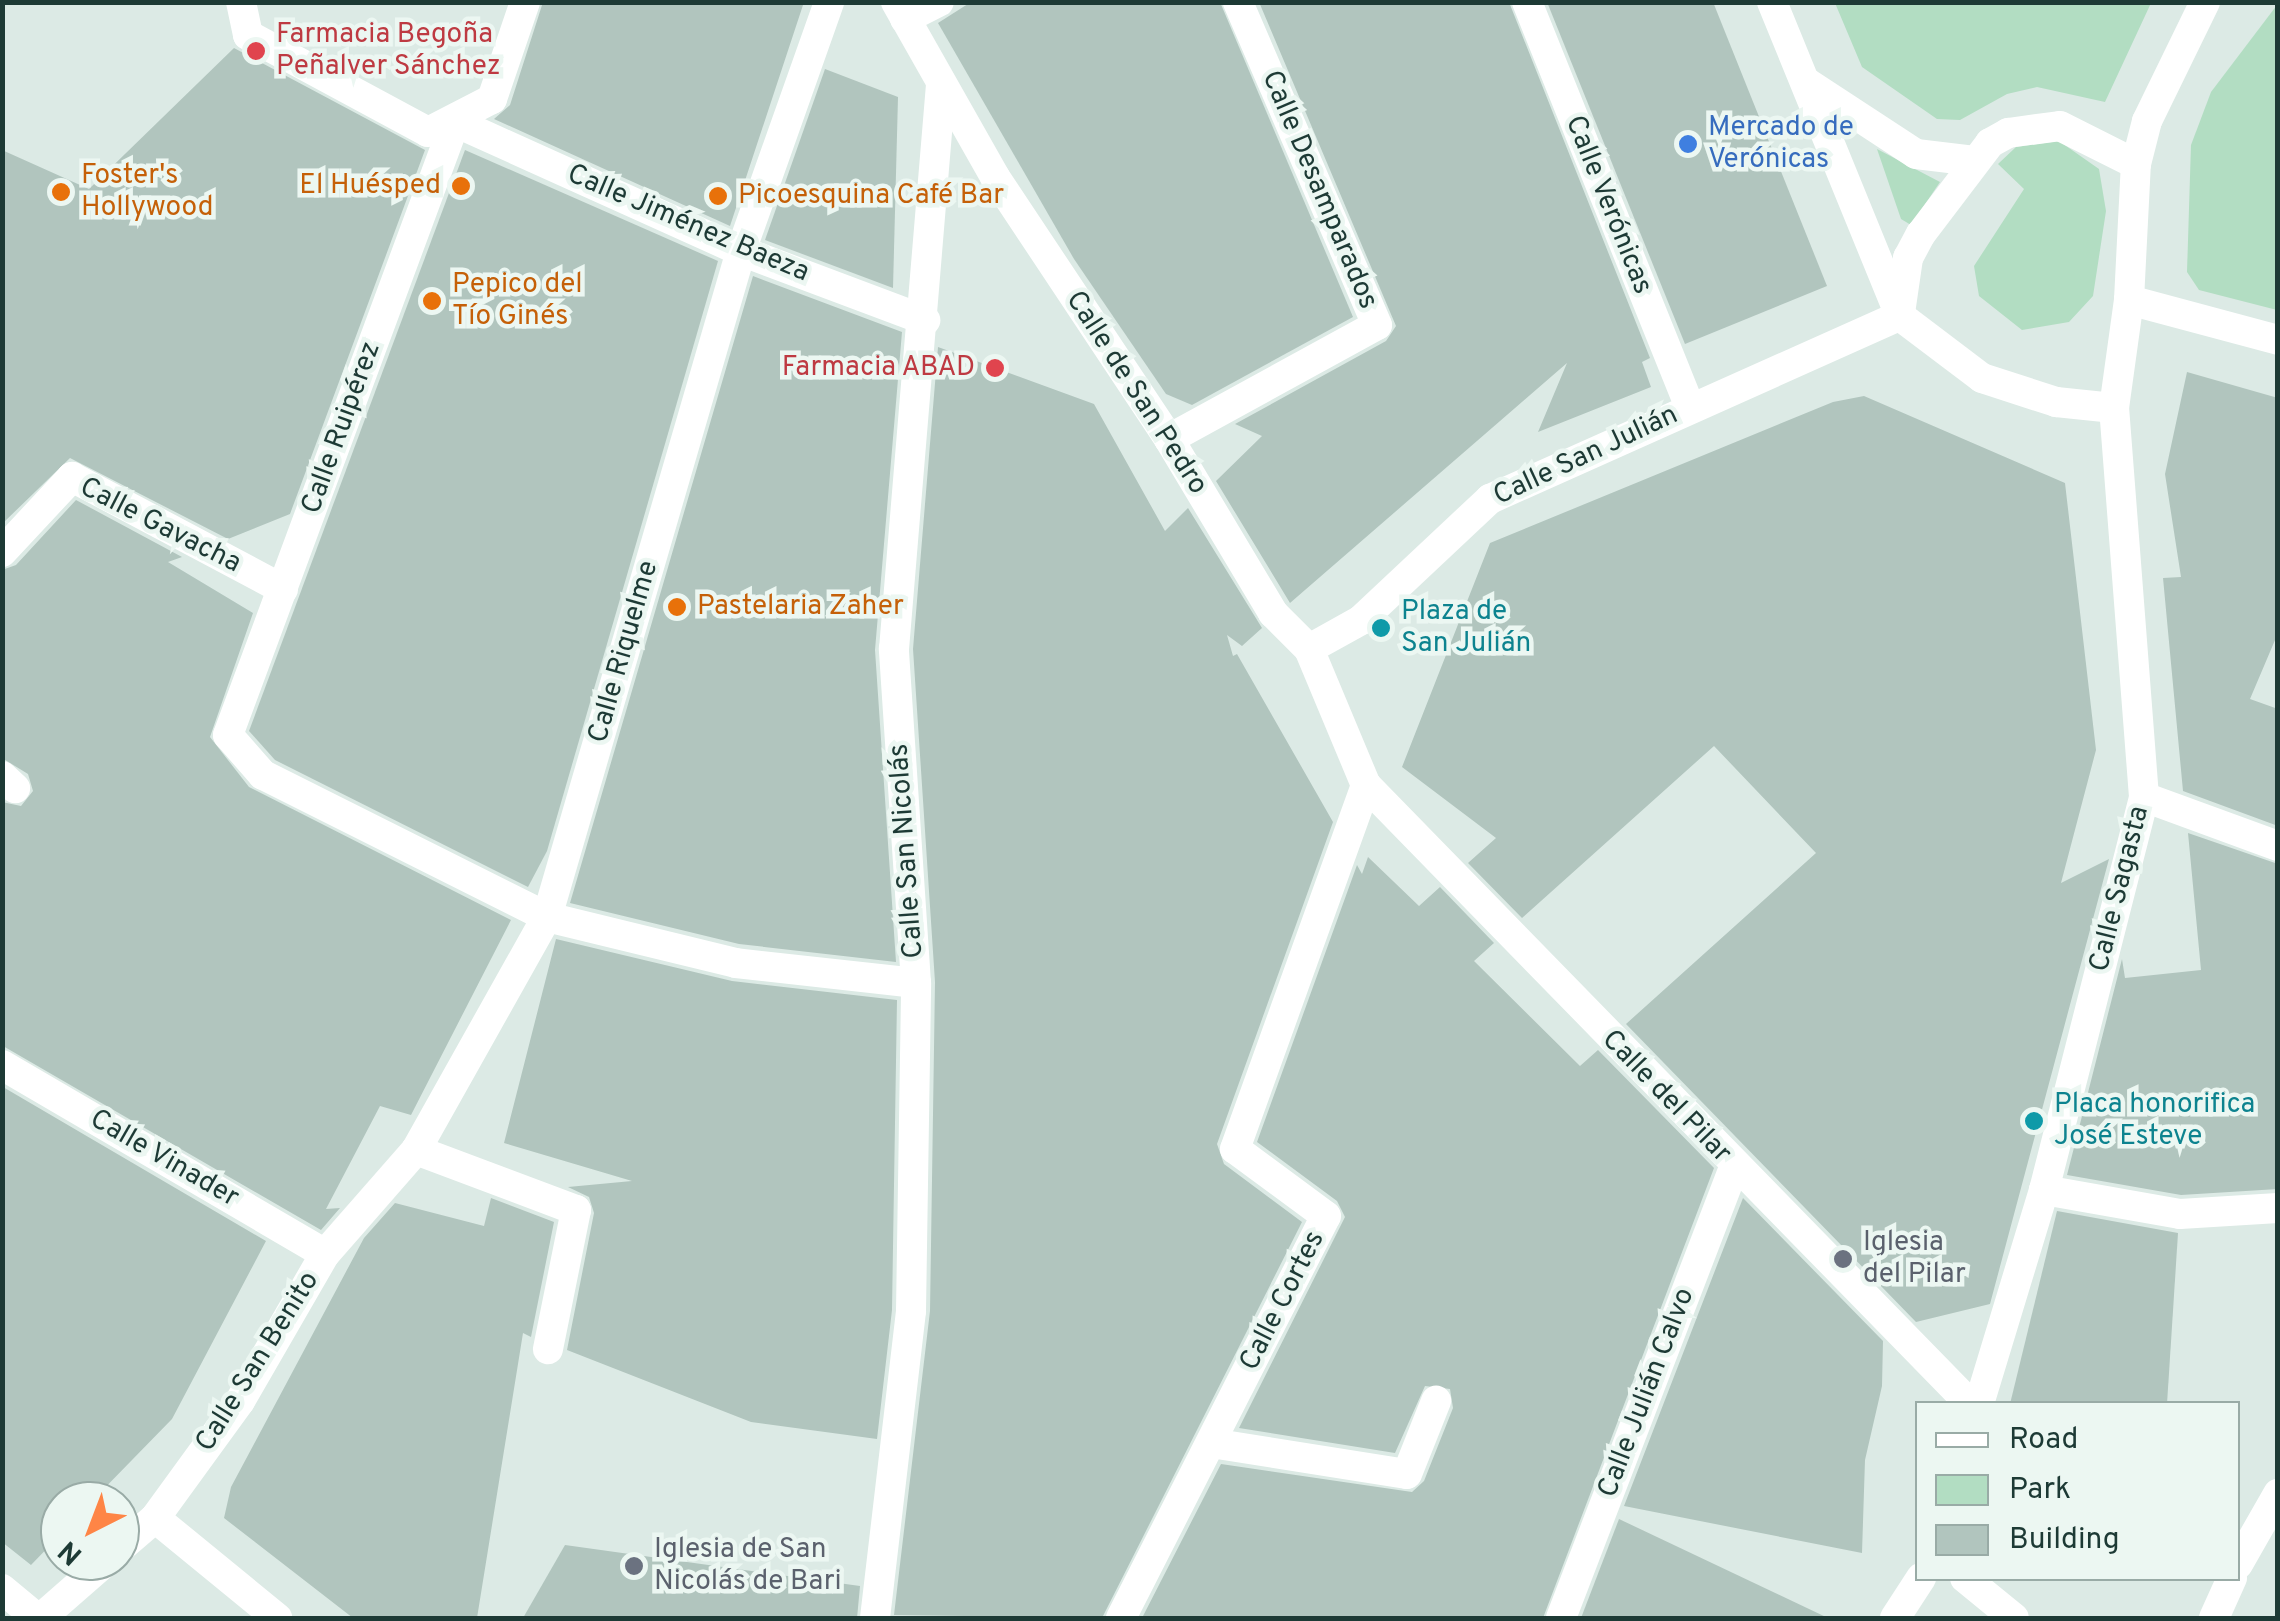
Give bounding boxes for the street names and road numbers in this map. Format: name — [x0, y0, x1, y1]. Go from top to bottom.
street label: Calle Desamparados — [1254, 66, 1384, 314]
street label: Calle Verónicas — [1557, 110, 1659, 300]
street label: Calle Jiménez Baeza — [562, 158, 814, 290]
street label: Calle de San Pedro — [1058, 285, 1214, 501]
street label: Calle Ruipérez — [295, 337, 389, 519]
street label: Calle San Julián — [1489, 399, 1683, 513]
street label: Calle Gavacha — [74, 471, 246, 581]
street label: Calle Riquelme — [582, 557, 666, 747]
street label: Calle San Nicolás — [883, 742, 931, 960]
street label: Calle Sagasta — [2083, 803, 2157, 975]
street label: Calle del Pilar — [1594, 1023, 1738, 1171]
street label: Calle Vinader — [83, 1103, 245, 1215]
street label: Calle Cortes — [1233, 1225, 1333, 1377]
street label: Calle San Benito — [189, 1266, 327, 1458]
street label: Calle Julián Calvo — [1592, 1283, 1702, 1503]

